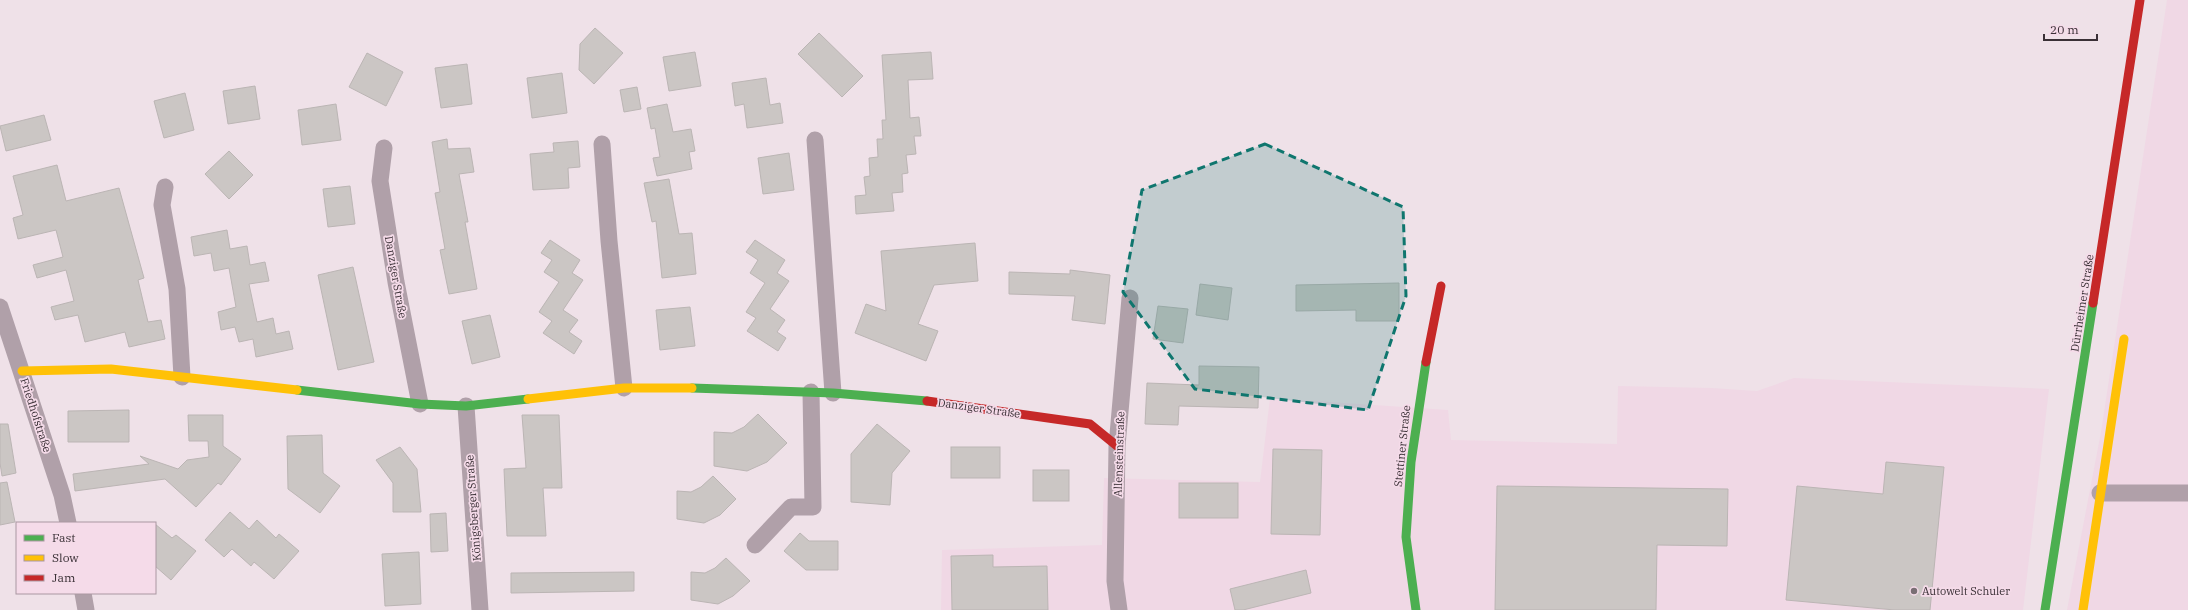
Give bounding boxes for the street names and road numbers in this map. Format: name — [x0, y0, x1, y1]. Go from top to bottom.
street label: Danziger Straße — [382, 235, 410, 319]
street label: Dürrheimer Straße — [2067, 253, 2097, 353]
street label: Friedhofstraße — [17, 376, 55, 454]
street label: Danziger Straße — [937, 395, 1021, 421]
street label: Stettiner Straße — [1391, 404, 1413, 487]
street label: Allensteinstraße — [1111, 411, 1127, 497]
street label: Königsberger Straße — [462, 454, 484, 562]

